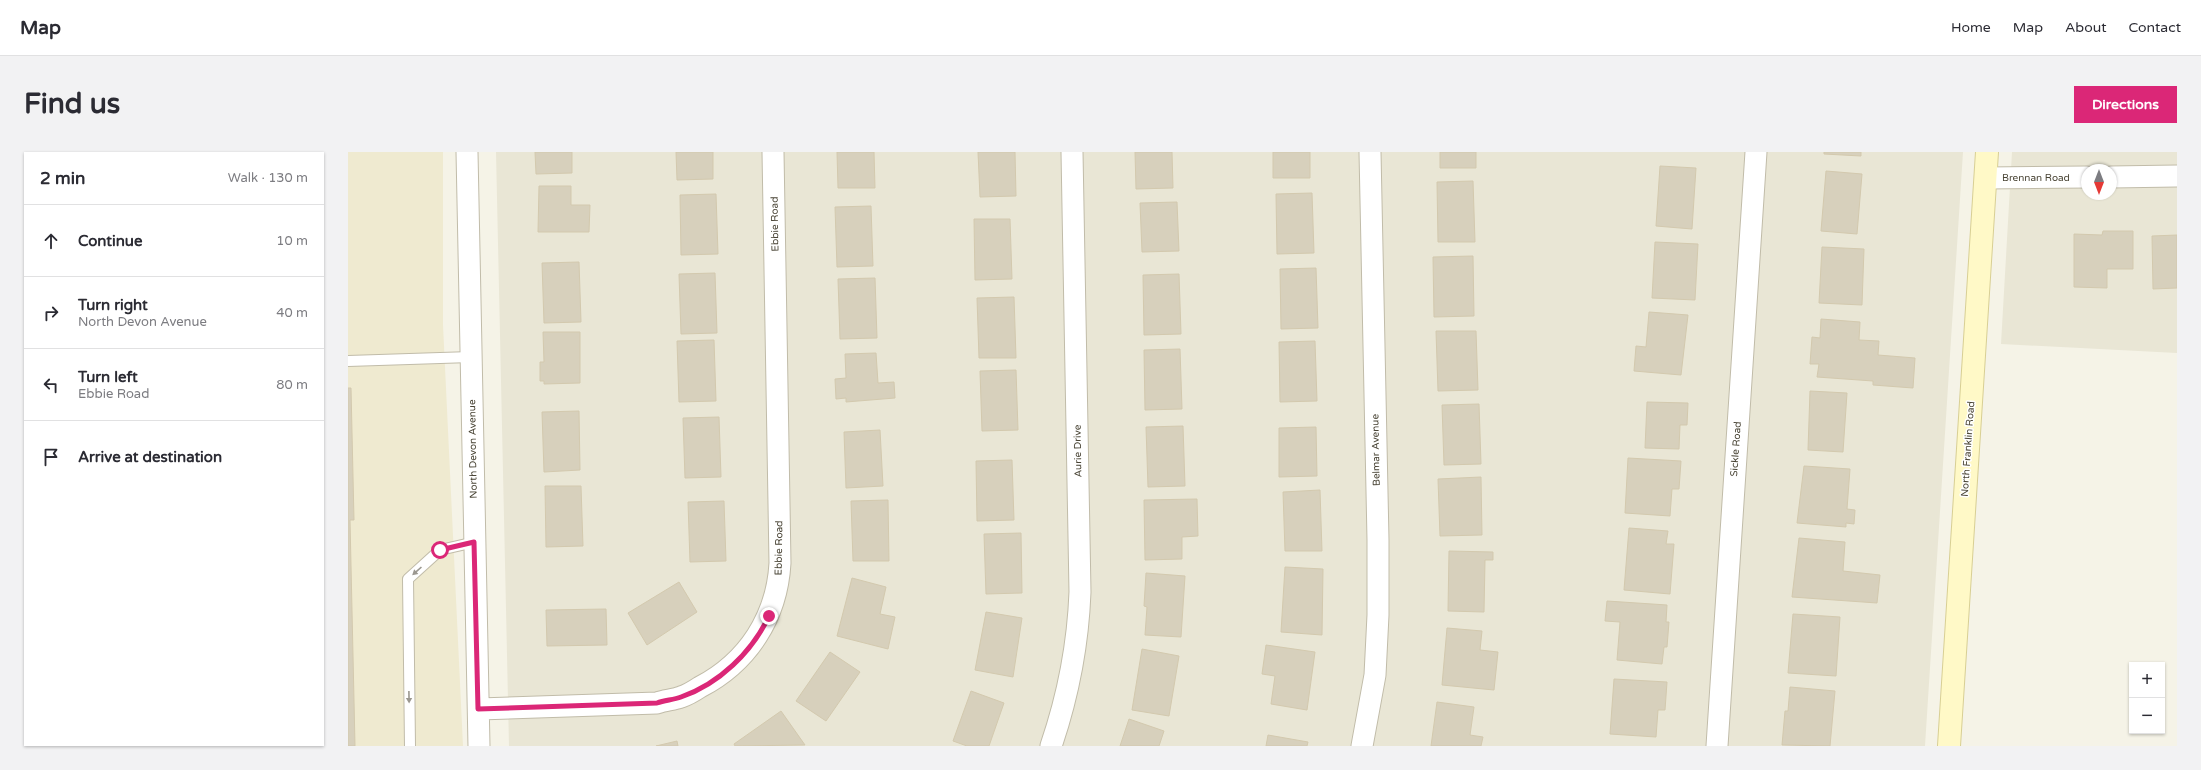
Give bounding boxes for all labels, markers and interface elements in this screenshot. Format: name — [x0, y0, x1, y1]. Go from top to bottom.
text: Map — [20, 17, 61, 39]
text: Home — [1951, 19, 1991, 36]
text: Map — [2013, 19, 2043, 36]
text: About — [2065, 19, 2107, 36]
text: Contact — [2129, 19, 2181, 36]
button: Directions — [2074, 86, 2177, 123]
text: Find us — [24, 87, 120, 121]
north arrow — [2081, 164, 2117, 200]
text: 2 min — [40, 168, 85, 189]
text: Walk · 130 m — [228, 170, 308, 186]
street label: Brennan Road — [2002, 172, 2070, 184]
street label: Ebbie Road — [769, 196, 781, 252]
icon: ahead — [40, 230, 62, 252]
text: Continue — [78, 232, 142, 250]
text: 10 m — [276, 233, 308, 249]
text: Turn right — [78, 296, 148, 314]
icon: right — [40, 302, 62, 324]
text: 40 m — [276, 305, 308, 321]
text: North Devon Avenue — [78, 314, 207, 330]
text: Turn left — [78, 368, 138, 386]
icon: left — [40, 374, 62, 396]
text: 80 m — [276, 377, 308, 393]
text: Ebbie Road — [78, 386, 149, 402]
street label: North Devon Avenue — [466, 399, 480, 499]
street label: North Franklin Road — [1959, 401, 1977, 497]
street label: Belmar Avenue — [1369, 414, 1383, 486]
street label: Sickle Road — [1728, 421, 1744, 477]
street label: Aurie Drive — [1072, 424, 1084, 477]
icon: arrive — [40, 446, 62, 468]
text: Arrive at destination — [78, 448, 222, 466]
street label: Ebbie Road — [773, 520, 785, 576]
route start — [431, 541, 449, 559]
one-way arrow — [412, 566, 421, 575]
route end — [760, 607, 778, 625]
map controls — [2129, 662, 2165, 734]
button: + — [2129, 662, 2165, 698]
one-way arrow — [406, 691, 413, 703]
button: − — [2129, 698, 2165, 734]

